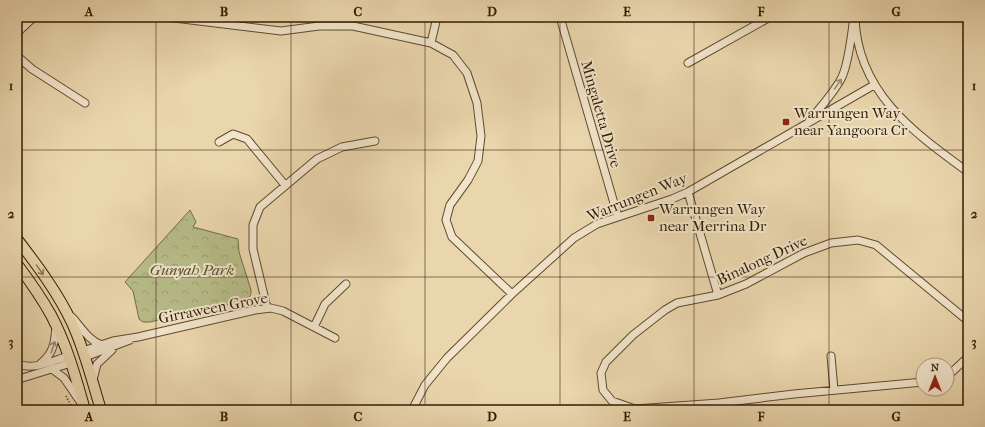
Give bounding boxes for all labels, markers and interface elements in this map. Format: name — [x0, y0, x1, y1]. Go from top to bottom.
text: A — [84, 4, 94, 19]
text: B — [220, 4, 229, 19]
text: C — [354, 4, 363, 19]
text: D — [487, 4, 497, 19]
text: E — [623, 4, 631, 19]
text: F — [757, 4, 765, 19]
text: G — [891, 4, 901, 19]
street label: Mingaletta Drive — [577, 58, 625, 170]
text: 1 — [9, 78, 14, 93]
text: 1 — [972, 78, 977, 93]
one-way arrow — [833, 79, 842, 90]
place label: Warrungen Way near Yangoora Cr — [793, 104, 908, 139]
marker: Warrungen Way near Yangoora Cr — [781, 117, 791, 127]
street label: Warrungen Way — [583, 168, 691, 226]
place label: Warrungen Way near Merrina Dr — [658, 200, 767, 235]
text: 2 — [8, 206, 15, 221]
text: 2 — [971, 206, 978, 221]
marker: Warrungen Way near Merrina Dr — [646, 213, 656, 223]
street label: Binalong Drive — [714, 231, 811, 289]
park label: Gunyah Park — [150, 261, 234, 279]
one-way arrow — [36, 265, 44, 276]
street label: Girraween Grove — [157, 288, 270, 327]
text: 3 — [8, 334, 14, 350]
text: 3 — [971, 334, 977, 350]
one-way arrow — [50, 341, 57, 354]
north arrow — [915, 357, 955, 397]
text: N — [931, 361, 940, 374]
text: A — [84, 409, 94, 424]
text: B — [220, 409, 229, 424]
text: C — [354, 409, 363, 424]
text: D — [487, 409, 497, 424]
text: E — [623, 409, 631, 424]
text: F — [757, 409, 765, 424]
text: G — [891, 409, 901, 424]

